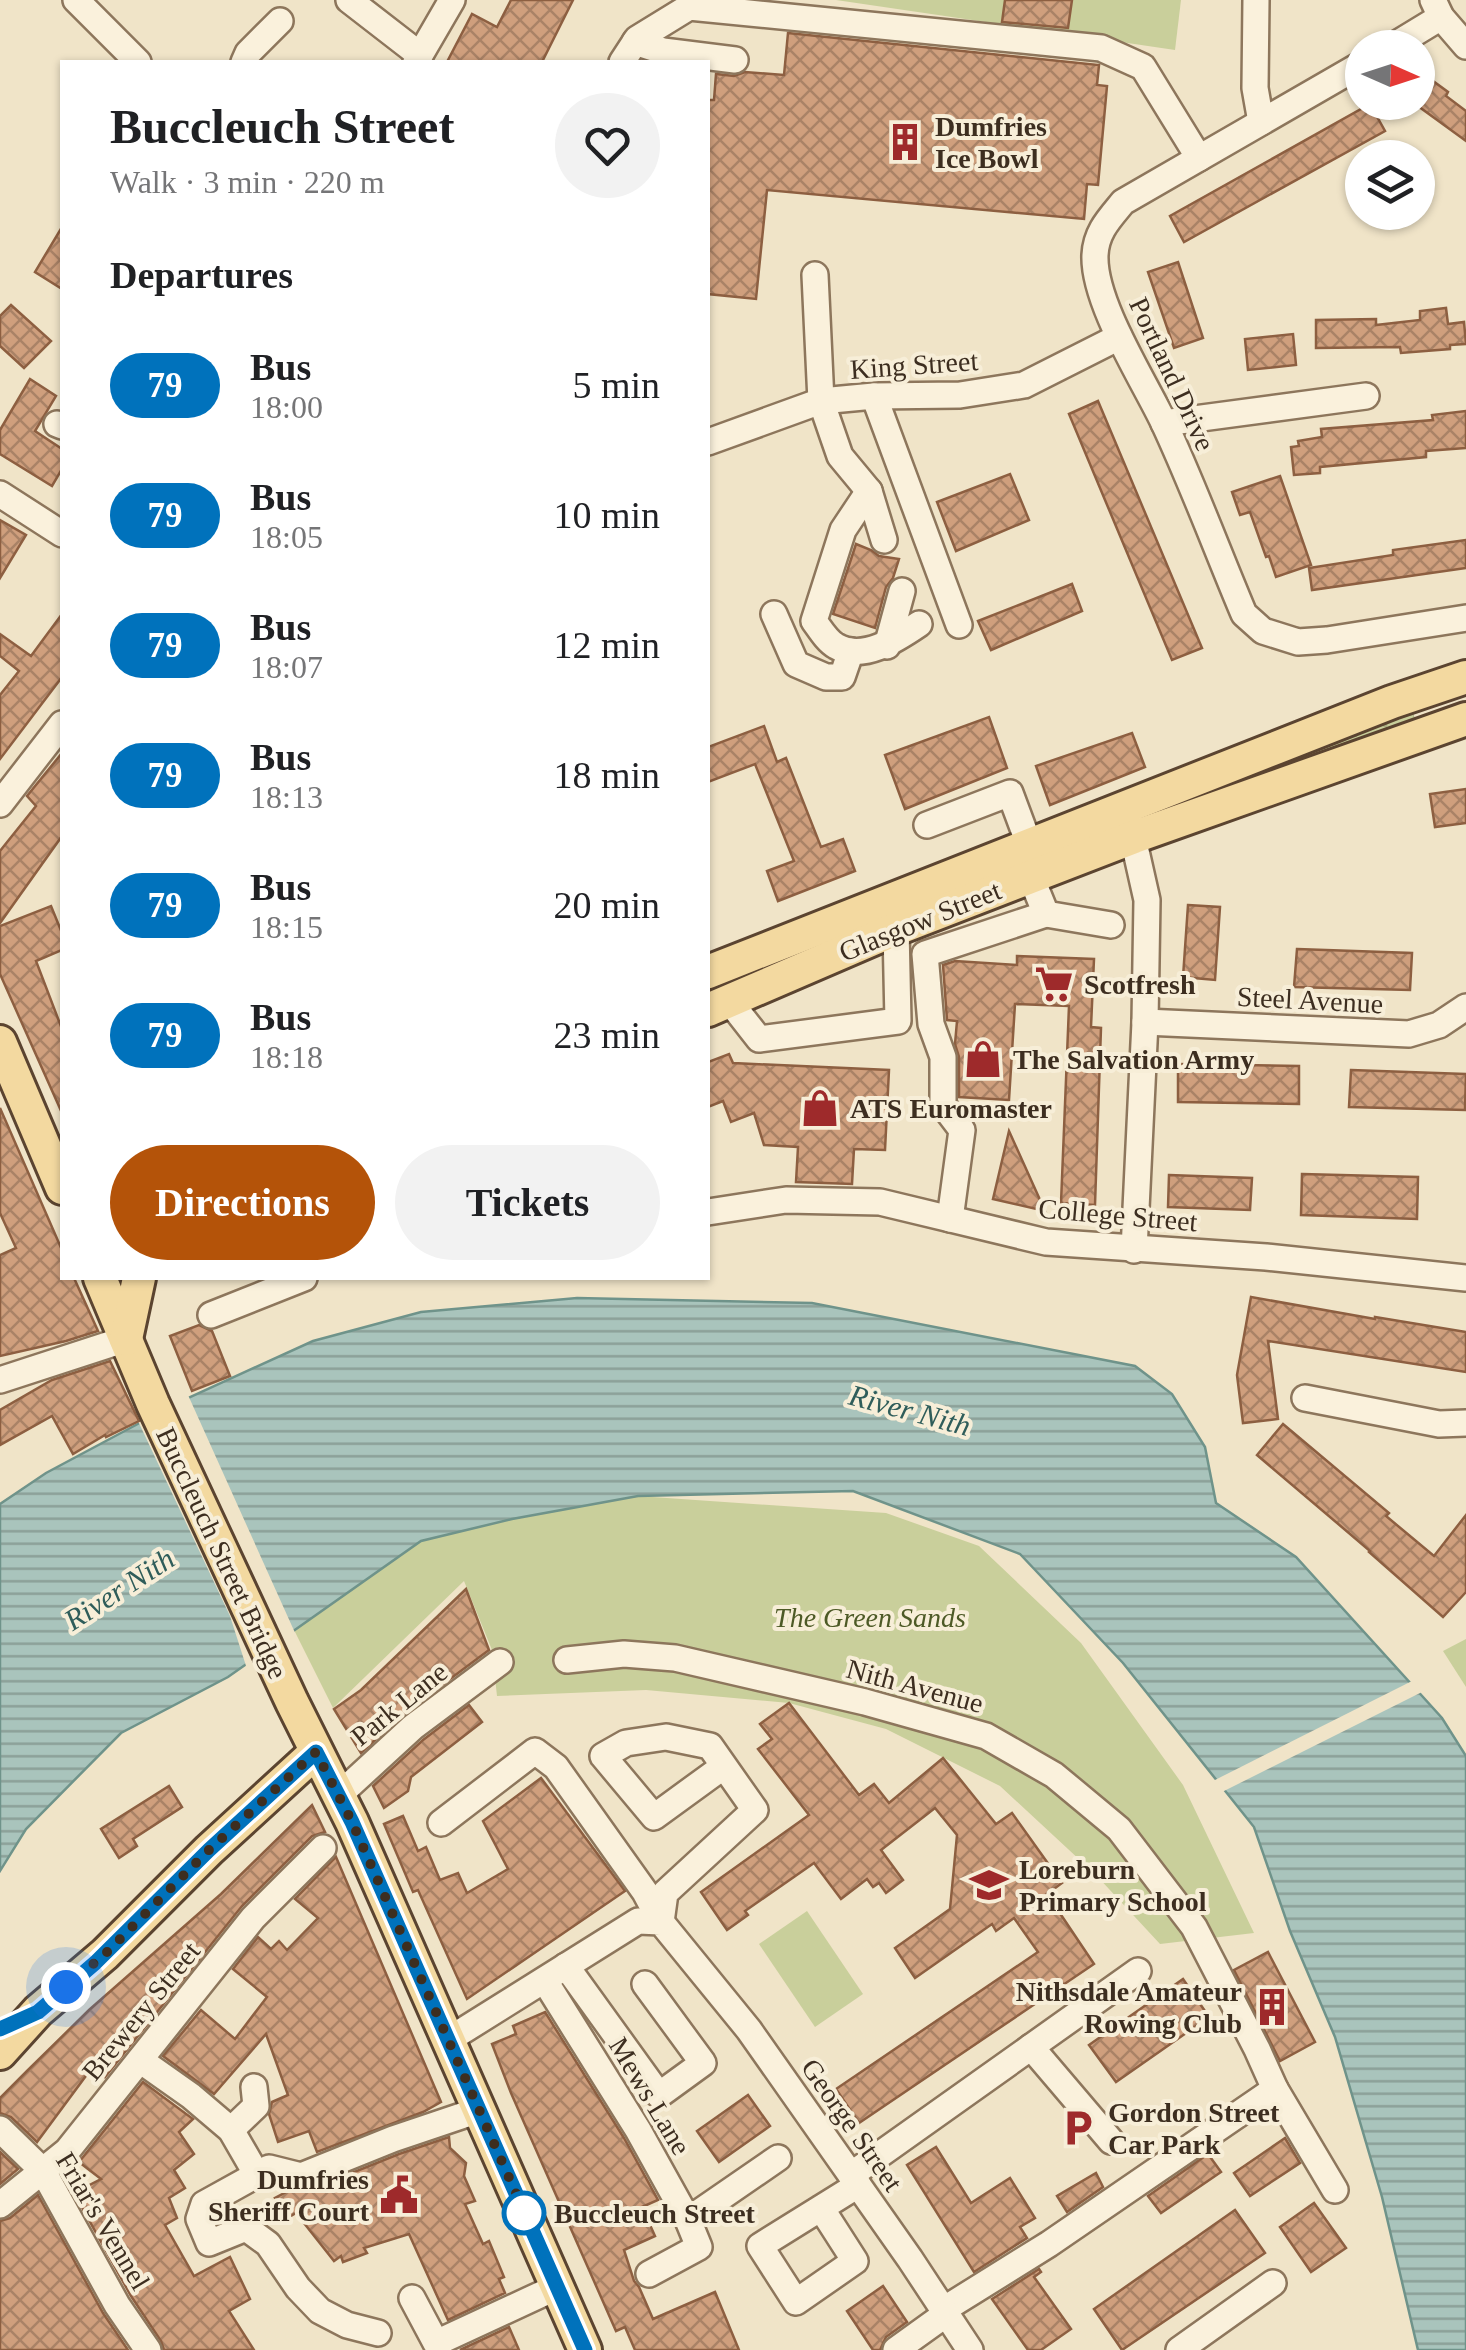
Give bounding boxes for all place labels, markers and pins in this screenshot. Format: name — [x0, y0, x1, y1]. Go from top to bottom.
place label: Dumfries Ice Bowl — [935, 111, 1047, 174]
building icon: Dumfries Ice Bowl — [884, 121, 926, 163]
supermarket icon: Scotfresh — [1033, 963, 1075, 1005]
place label: Scotfresh — [1084, 969, 1196, 1000]
shop icon: The Salvation Army — [962, 1038, 1004, 1080]
place label: The Salvation Army — [1013, 1044, 1254, 1075]
shop icon: ATS Euromaster — [799, 1087, 841, 1129]
place label: ATS Euromaster — [850, 1093, 1052, 1124]
place label: Loreburn Primary School — [1019, 1854, 1207, 1917]
school or university icon: Loreburn Primary School — [968, 1864, 1010, 1906]
place label: Nithsdale Amateur Rowing Club — [1016, 1976, 1242, 2039]
building icon: Nithsdale Amateur Rowing Club — [1251, 1986, 1293, 2028]
place label: Gordon Street Car Park — [1108, 2097, 1280, 2160]
parking icon: Gordon Street Car Park — [1057, 2107, 1099, 2149]
place label: Dumfries Sheriff Court — [208, 2164, 370, 2227]
public building icon: Dumfries Sheriff Court — [378, 2174, 420, 2216]
marker: Buccleuch Street — [503, 2192, 545, 2234]
place label: Buccleuch Street — [554, 2198, 756, 2229]

